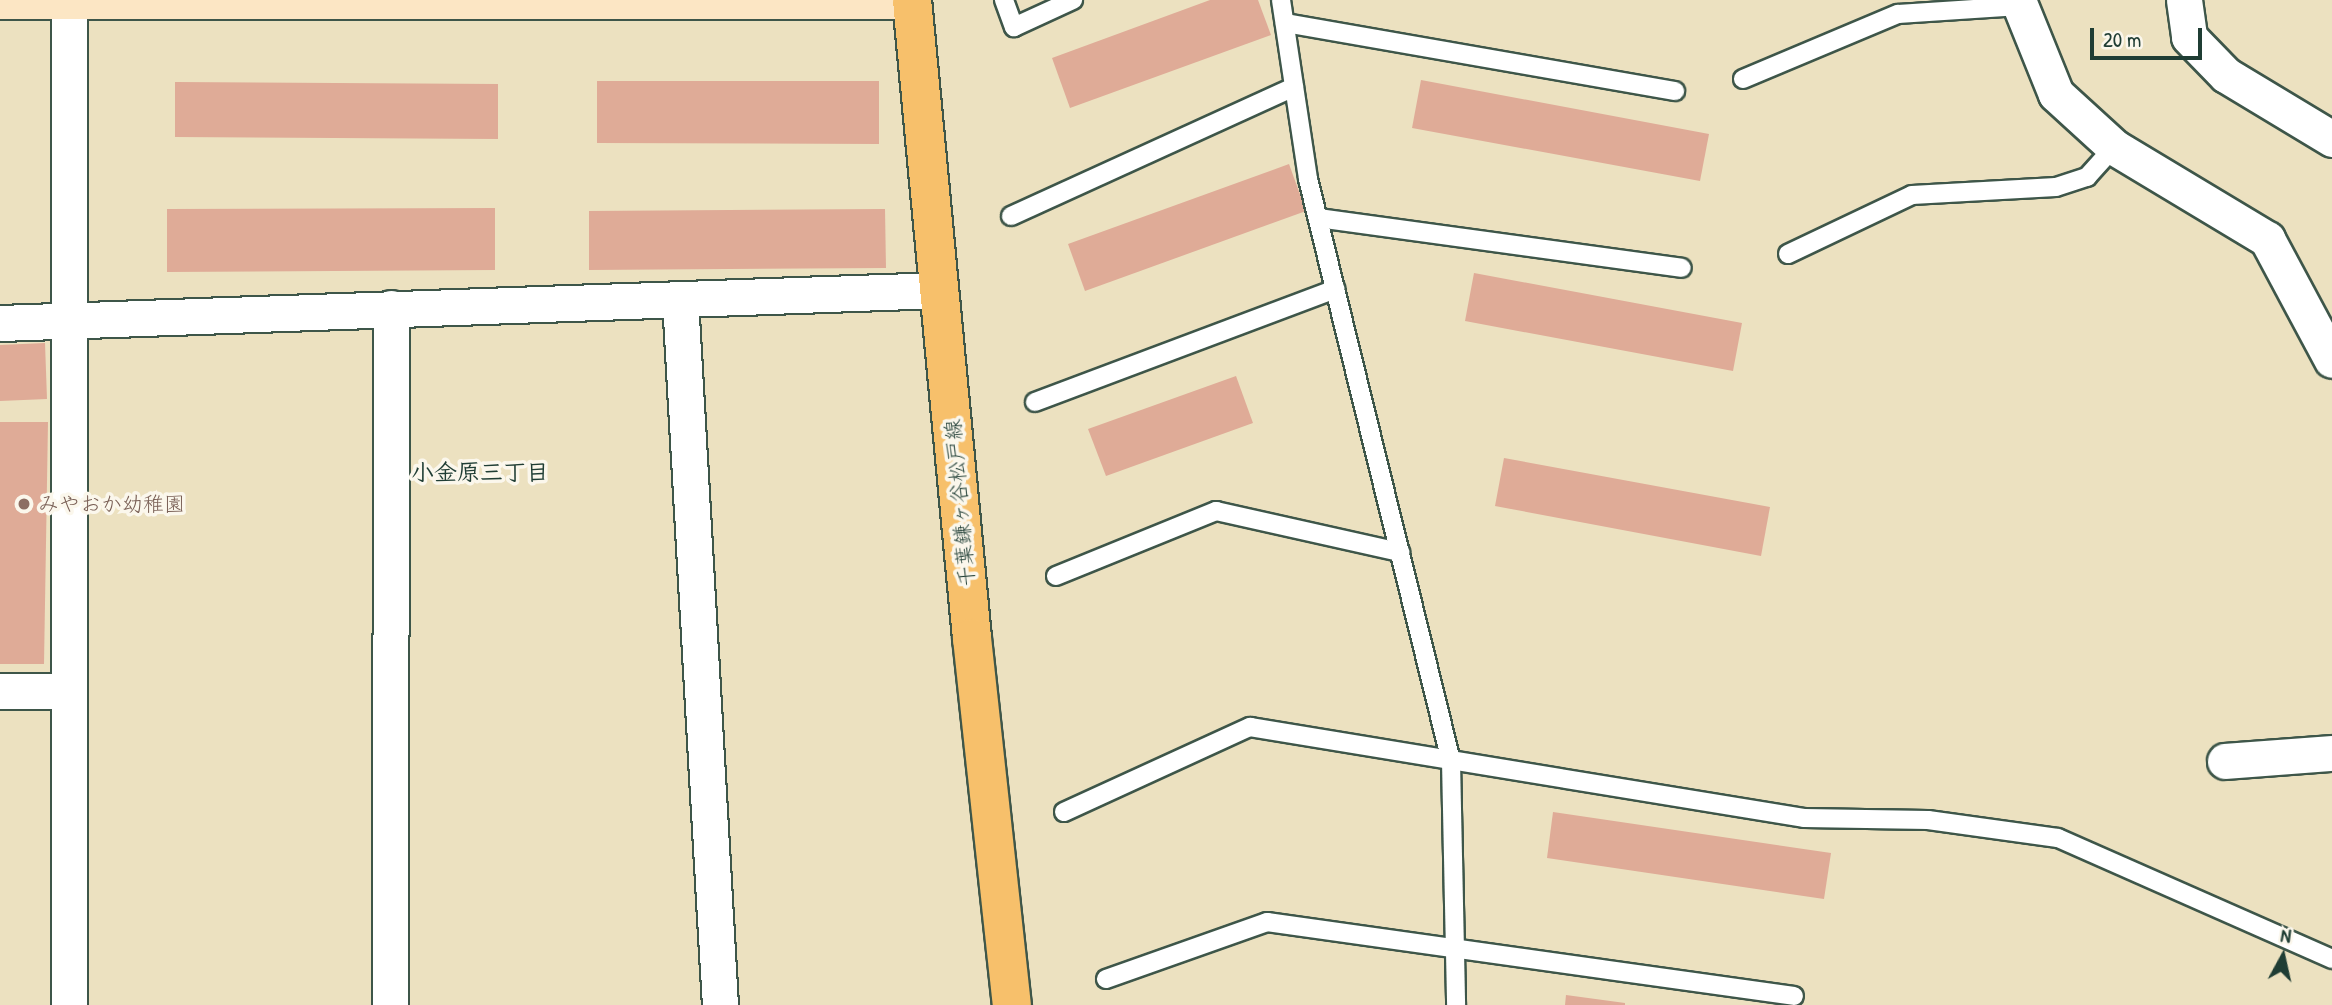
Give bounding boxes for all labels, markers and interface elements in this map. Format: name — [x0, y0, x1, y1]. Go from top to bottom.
scale bar — [2094, 14, 2206, 58]
text: 20 m — [2103, 25, 2141, 54]
street label: 千葉鎌ヶ谷松戸線 — [940, 418, 980, 588]
district label: 小金原三丁目 — [411, 458, 549, 486]
place label: みやおか幼稚園 — [38, 491, 185, 517]
marker: みやおか幼稚園 — [16, 496, 32, 512]
north arrow — [2248, 921, 2318, 991]
text: N — [2279, 922, 2293, 949]

